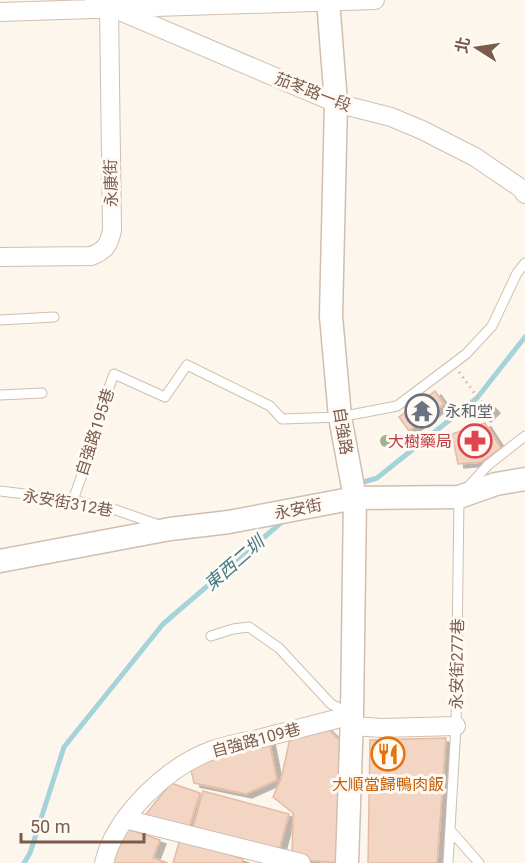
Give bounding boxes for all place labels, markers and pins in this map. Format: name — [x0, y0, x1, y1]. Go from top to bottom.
temple icon: 永和堂 — [404, 393, 440, 429]
place label: 永和堂 — [445, 402, 493, 421]
pharmacy icon: 大樹藥局 — [457, 423, 493, 459]
place label: 大樹藥局 — [388, 432, 452, 451]
restaurant icon: 大順當歸鴨肉飯 — [370, 736, 406, 772]
place label: 大順當歸鴨肉飯 — [332, 775, 444, 794]

